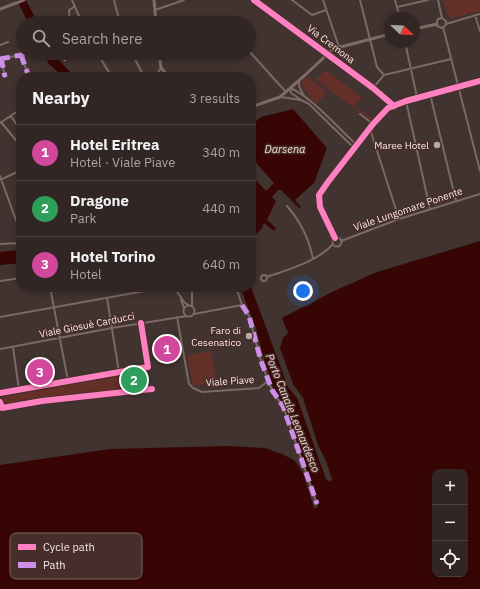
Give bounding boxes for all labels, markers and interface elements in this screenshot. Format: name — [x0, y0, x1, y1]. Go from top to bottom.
north arrow — [384, 12, 420, 48]
search box — [16, 16, 256, 60]
street label: Via Cremona — [304, 22, 358, 67]
icon: search — [30, 27, 52, 49]
text: Search here — [62, 29, 142, 48]
text: Nearby — [32, 87, 90, 109]
text: 3 results — [189, 90, 240, 107]
text: Hotel Eritrea — [70, 135, 160, 154]
place label: Maree Hotel — [374, 139, 429, 152]
marker: Maree Hotel — [432, 140, 442, 150]
water label: Darsena — [264, 142, 306, 156]
text: 1 — [41, 144, 49, 161]
text: 340 m — [202, 144, 240, 161]
text: Hotel · Viale Piave — [70, 154, 175, 171]
street label: Viale Lungomare Ponente — [352, 184, 465, 234]
text: Dragone — [70, 191, 129, 210]
text: 2 — [41, 200, 49, 217]
text: 440 m — [202, 200, 240, 217]
text: Park — [70, 210, 96, 227]
text: Hotel Torino — [70, 247, 155, 266]
text: 3 — [41, 256, 49, 273]
text: 640 m — [202, 256, 240, 273]
text: Hotel — [70, 266, 102, 283]
your location — [293, 281, 313, 301]
street label: Viale Giosuè Carducci — [38, 309, 136, 341]
place label: Faro di Cesenatico — [191, 324, 241, 349]
marker: Faro di Cesenatico — [244, 331, 254, 341]
pin: 1 — [154, 334, 180, 364]
water label: Porto Canale Leonardesco — [263, 351, 323, 475]
pin: 3 — [27, 357, 53, 387]
pin: 2 — [121, 365, 147, 395]
street label: Viale Piave — [205, 373, 255, 389]
map controls — [432, 469, 468, 577]
button: + — [432, 469, 468, 505]
button: − — [432, 505, 468, 541]
legend — [10, 533, 142, 579]
text: Cycle path — [43, 540, 95, 554]
button: locate — [432, 541, 468, 577]
text: Path — [43, 558, 66, 572]

